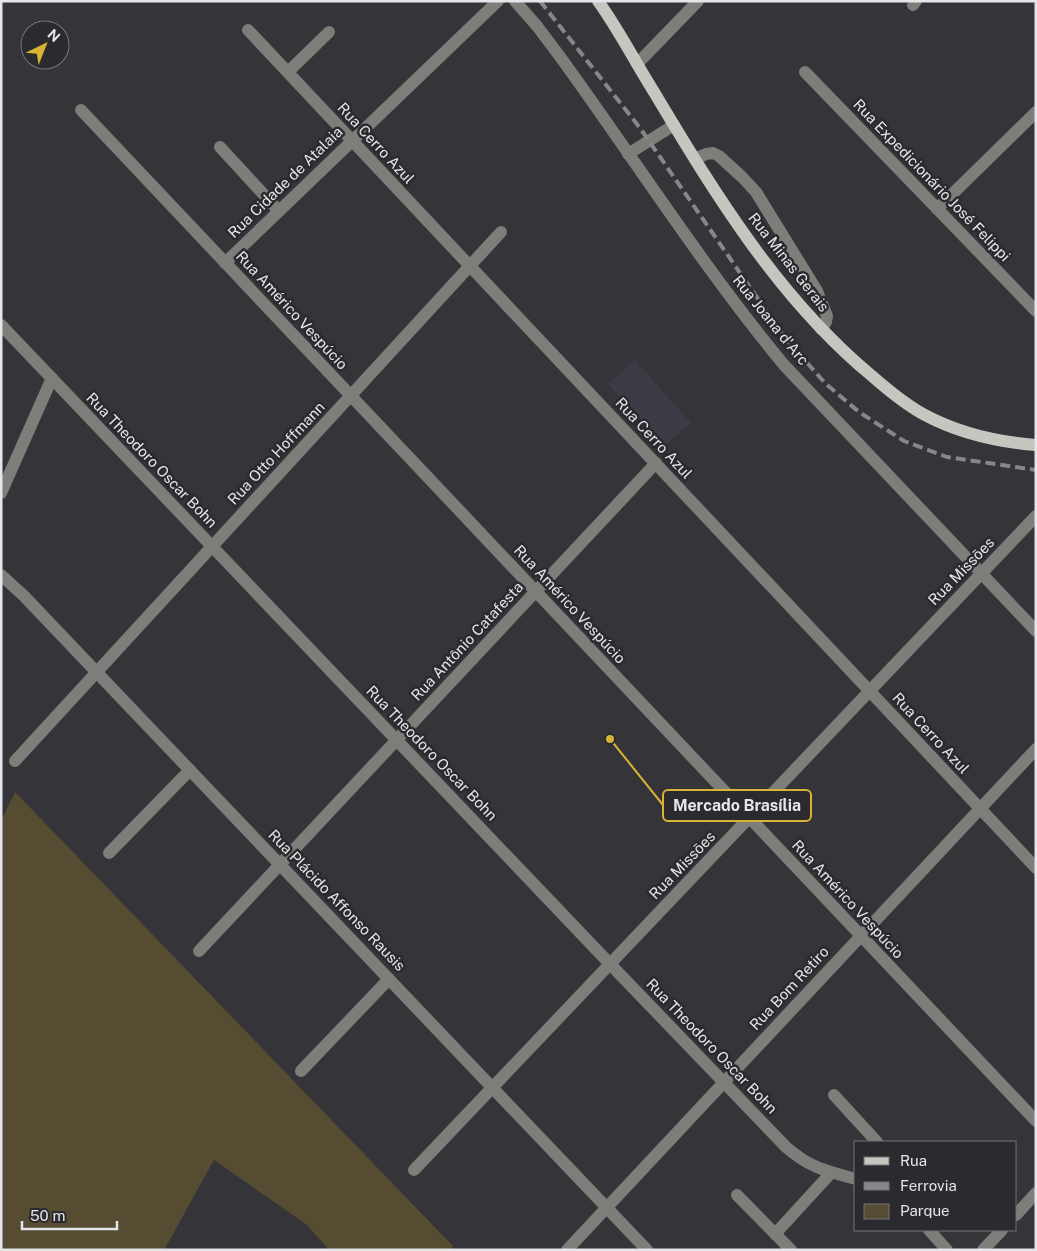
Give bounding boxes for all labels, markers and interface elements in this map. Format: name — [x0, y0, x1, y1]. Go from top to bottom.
north arrow — [20, 20, 70, 70]
text: N — [44, 26, 63, 45]
street label: Rua Expedicionário José Felippi — [850, 96, 1014, 264]
street label: Rua Cerro Azul — [334, 99, 418, 187]
street label: Rua Cidade de Atalaia — [224, 123, 346, 241]
street label: Rua Minas Gerais — [745, 209, 833, 315]
street label: Rua Américo Vespúcio — [233, 247, 351, 373]
street label: Rua Joana d'Arc — [730, 272, 812, 368]
street label: Rua Theodoro Oscar Bohn — [83, 389, 221, 531]
street label: Rua Cerro Azul — [612, 394, 696, 482]
street label: Rua Otto Hoffmann — [224, 398, 328, 508]
street label: Rua Missões — [925, 534, 997, 608]
street label: Rua Américo Vespúcio — [511, 541, 629, 667]
street label: Rua Antônio Catafesta — [408, 578, 526, 704]
street label: Rua Theodoro Oscar Bohn — [363, 682, 501, 824]
street label: Rua Cerro Azul — [889, 689, 973, 777]
callout: Mercado Brasília — [663, 790, 811, 821]
text: Mercado Brasília — [673, 796, 801, 815]
street label: Rua Plácido Affonso Rausis — [265, 826, 409, 974]
street label: Rua Missões — [646, 828, 718, 902]
street label: Rua Américo Vespúcio — [789, 836, 907, 962]
street label: Rua Bom Retiro — [746, 943, 832, 1033]
street label: Rua Theodoro Oscar Bohn — [643, 975, 781, 1117]
legend — [854, 1141, 1017, 1231]
text: Rua — [900, 1152, 927, 1169]
text: Ferrovia — [900, 1177, 957, 1194]
scale bar — [22, 1198, 118, 1230]
text: Parque — [900, 1202, 950, 1219]
text: 50 m — [30, 1207, 65, 1224]

